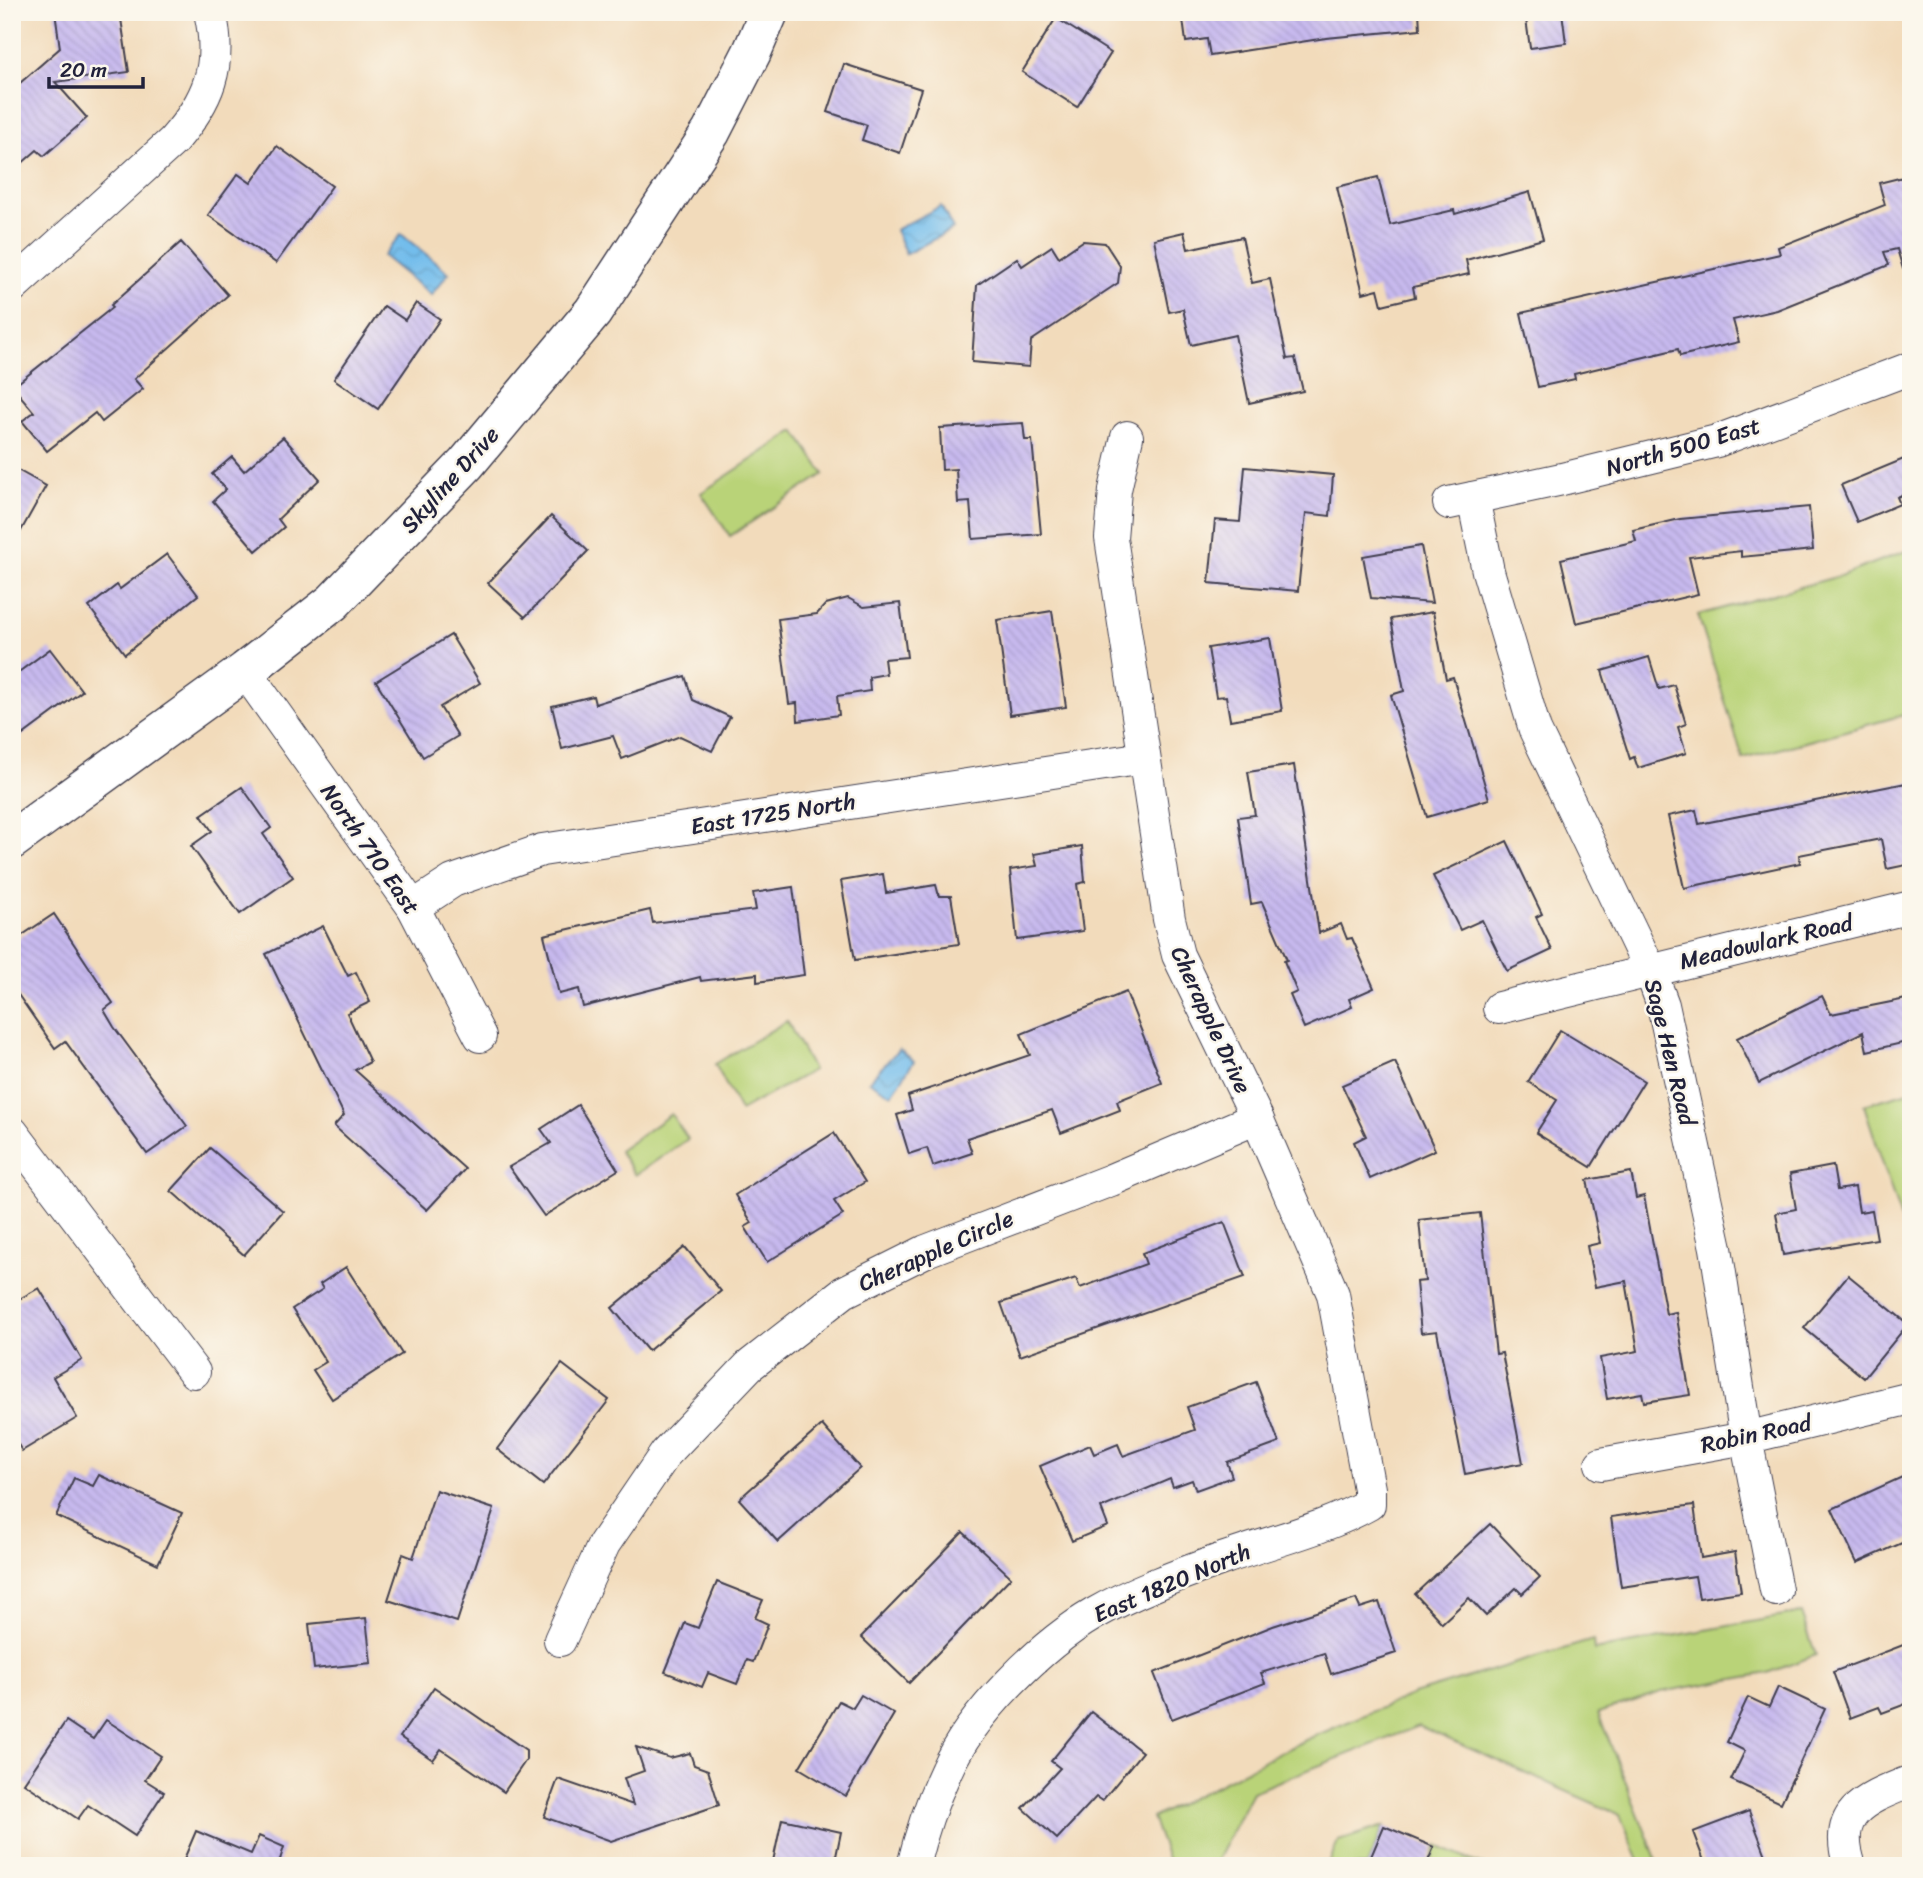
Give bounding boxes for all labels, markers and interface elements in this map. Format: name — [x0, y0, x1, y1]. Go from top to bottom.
scale bar — [49, 46, 144, 90]
text: 20 m — [60, 51, 107, 89]
street label: North 500 East — [1601, 405, 1765, 489]
street label: Skyline Drive — [390, 416, 510, 543]
street label: North 710 East — [309, 774, 431, 924]
street label: East 1725 North — [688, 781, 858, 847]
street label: Meadowlark Road — [1675, 902, 1858, 982]
street label: Cherapple Drive — [1159, 939, 1263, 1101]
street label: Sage Hen Road — [1632, 974, 1709, 1132]
street label: Cherapple Circle — [851, 1198, 1021, 1304]
street label: Robin Road — [1697, 1402, 1817, 1466]
street label: East 1820 North — [1087, 1531, 1257, 1635]

